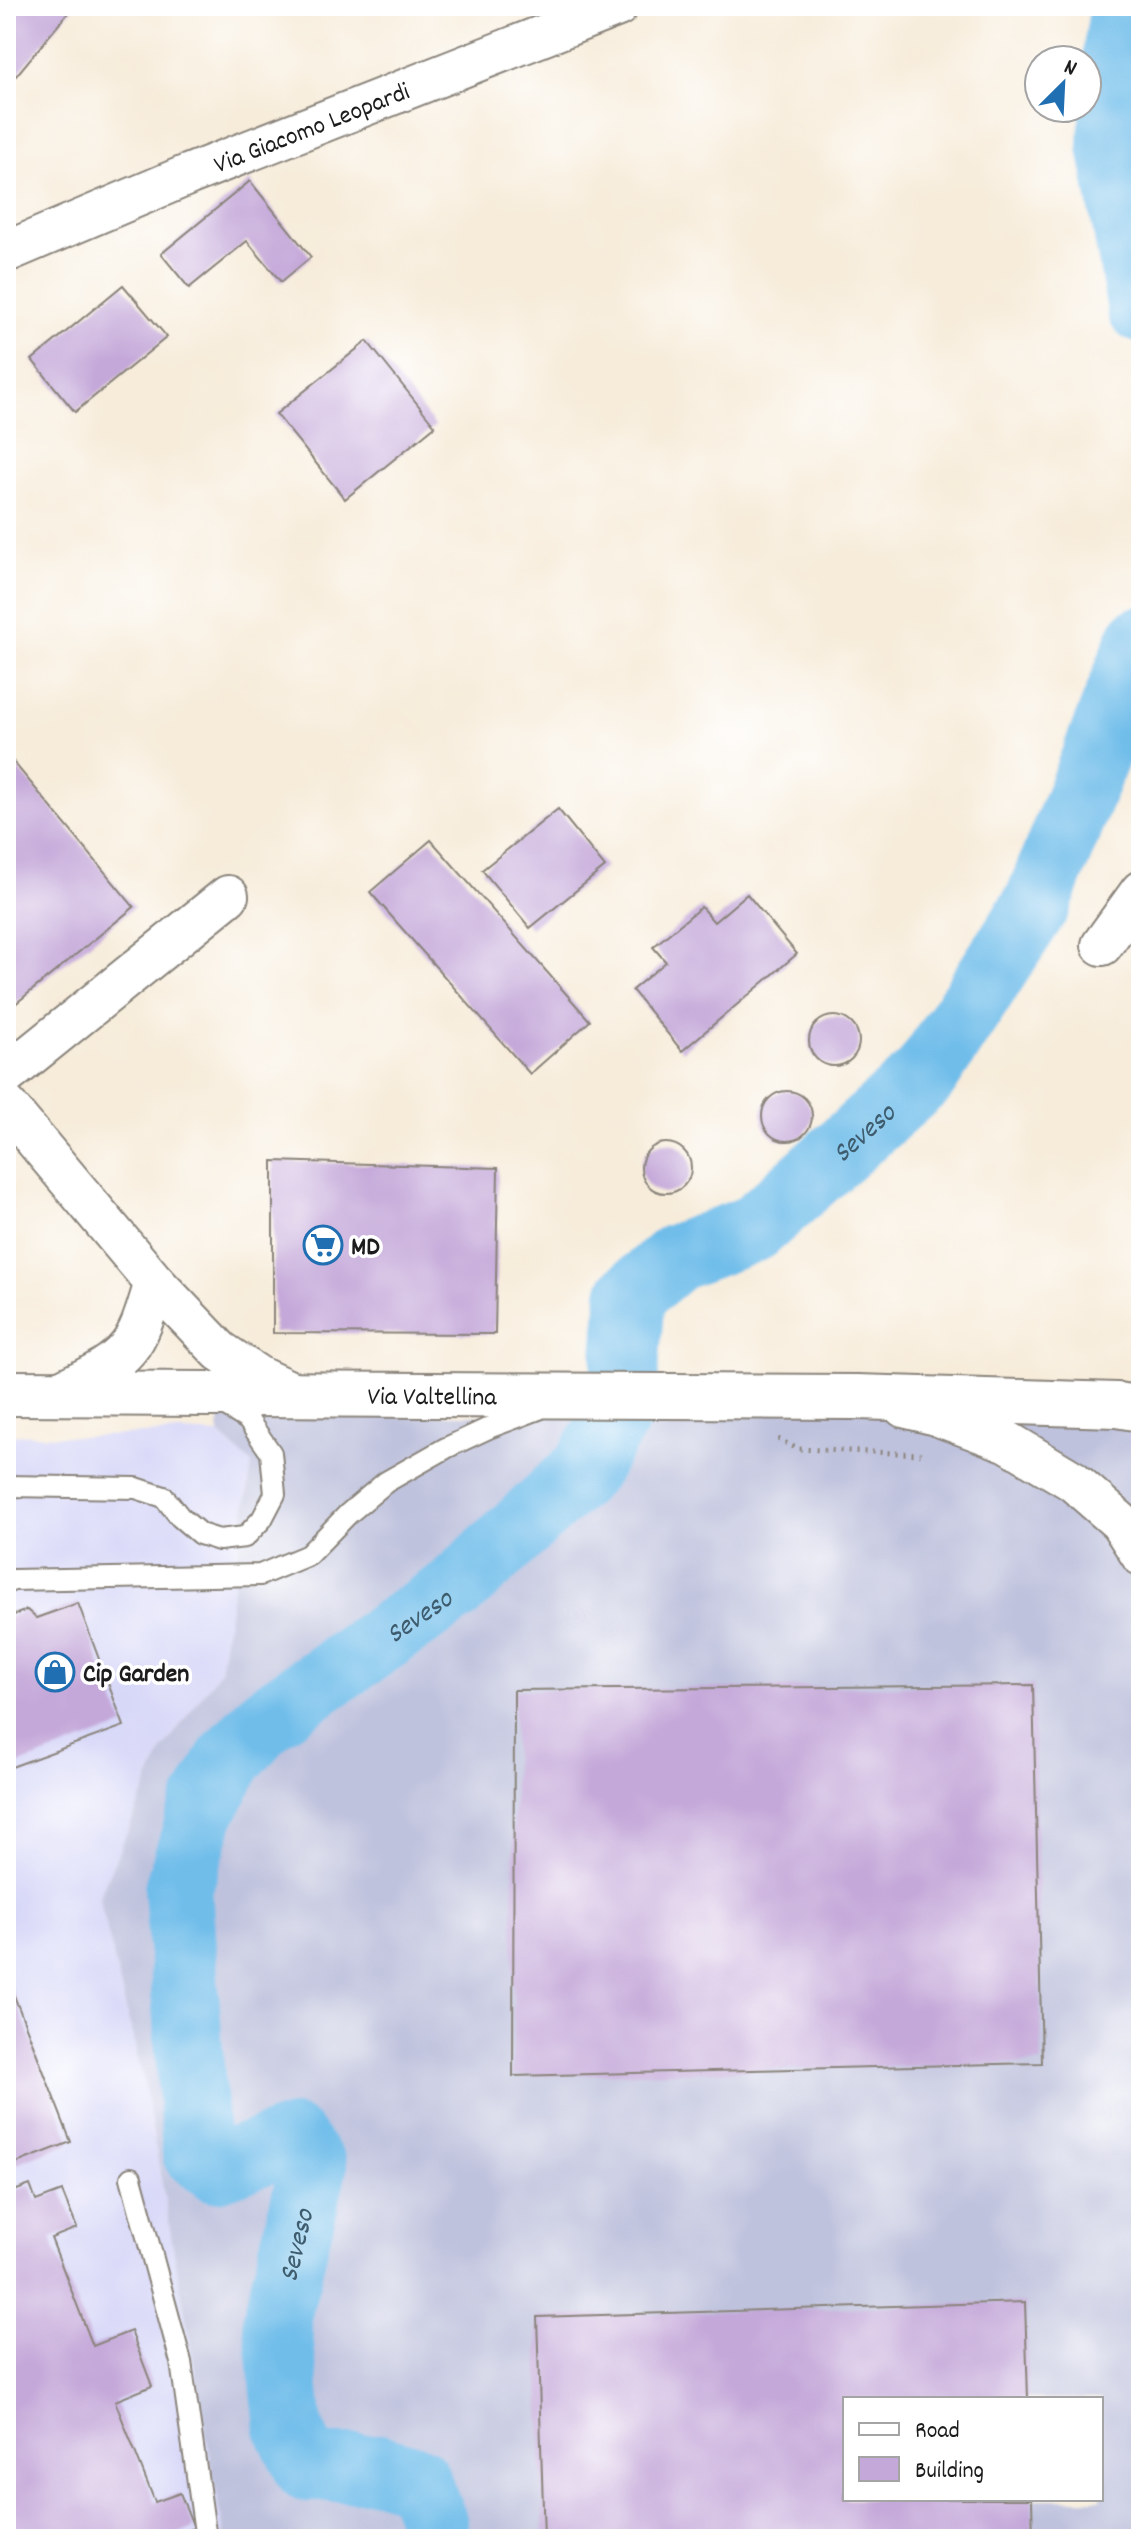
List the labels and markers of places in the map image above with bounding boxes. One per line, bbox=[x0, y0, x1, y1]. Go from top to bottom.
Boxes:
supermarket icon: MD bbox=[302, 1224, 344, 1266]
place label: MD bbox=[351, 1230, 380, 1267]
shop icon: Cip Garden bbox=[34, 1651, 76, 1693]
place label: Cip Garden bbox=[83, 1657, 189, 1694]

